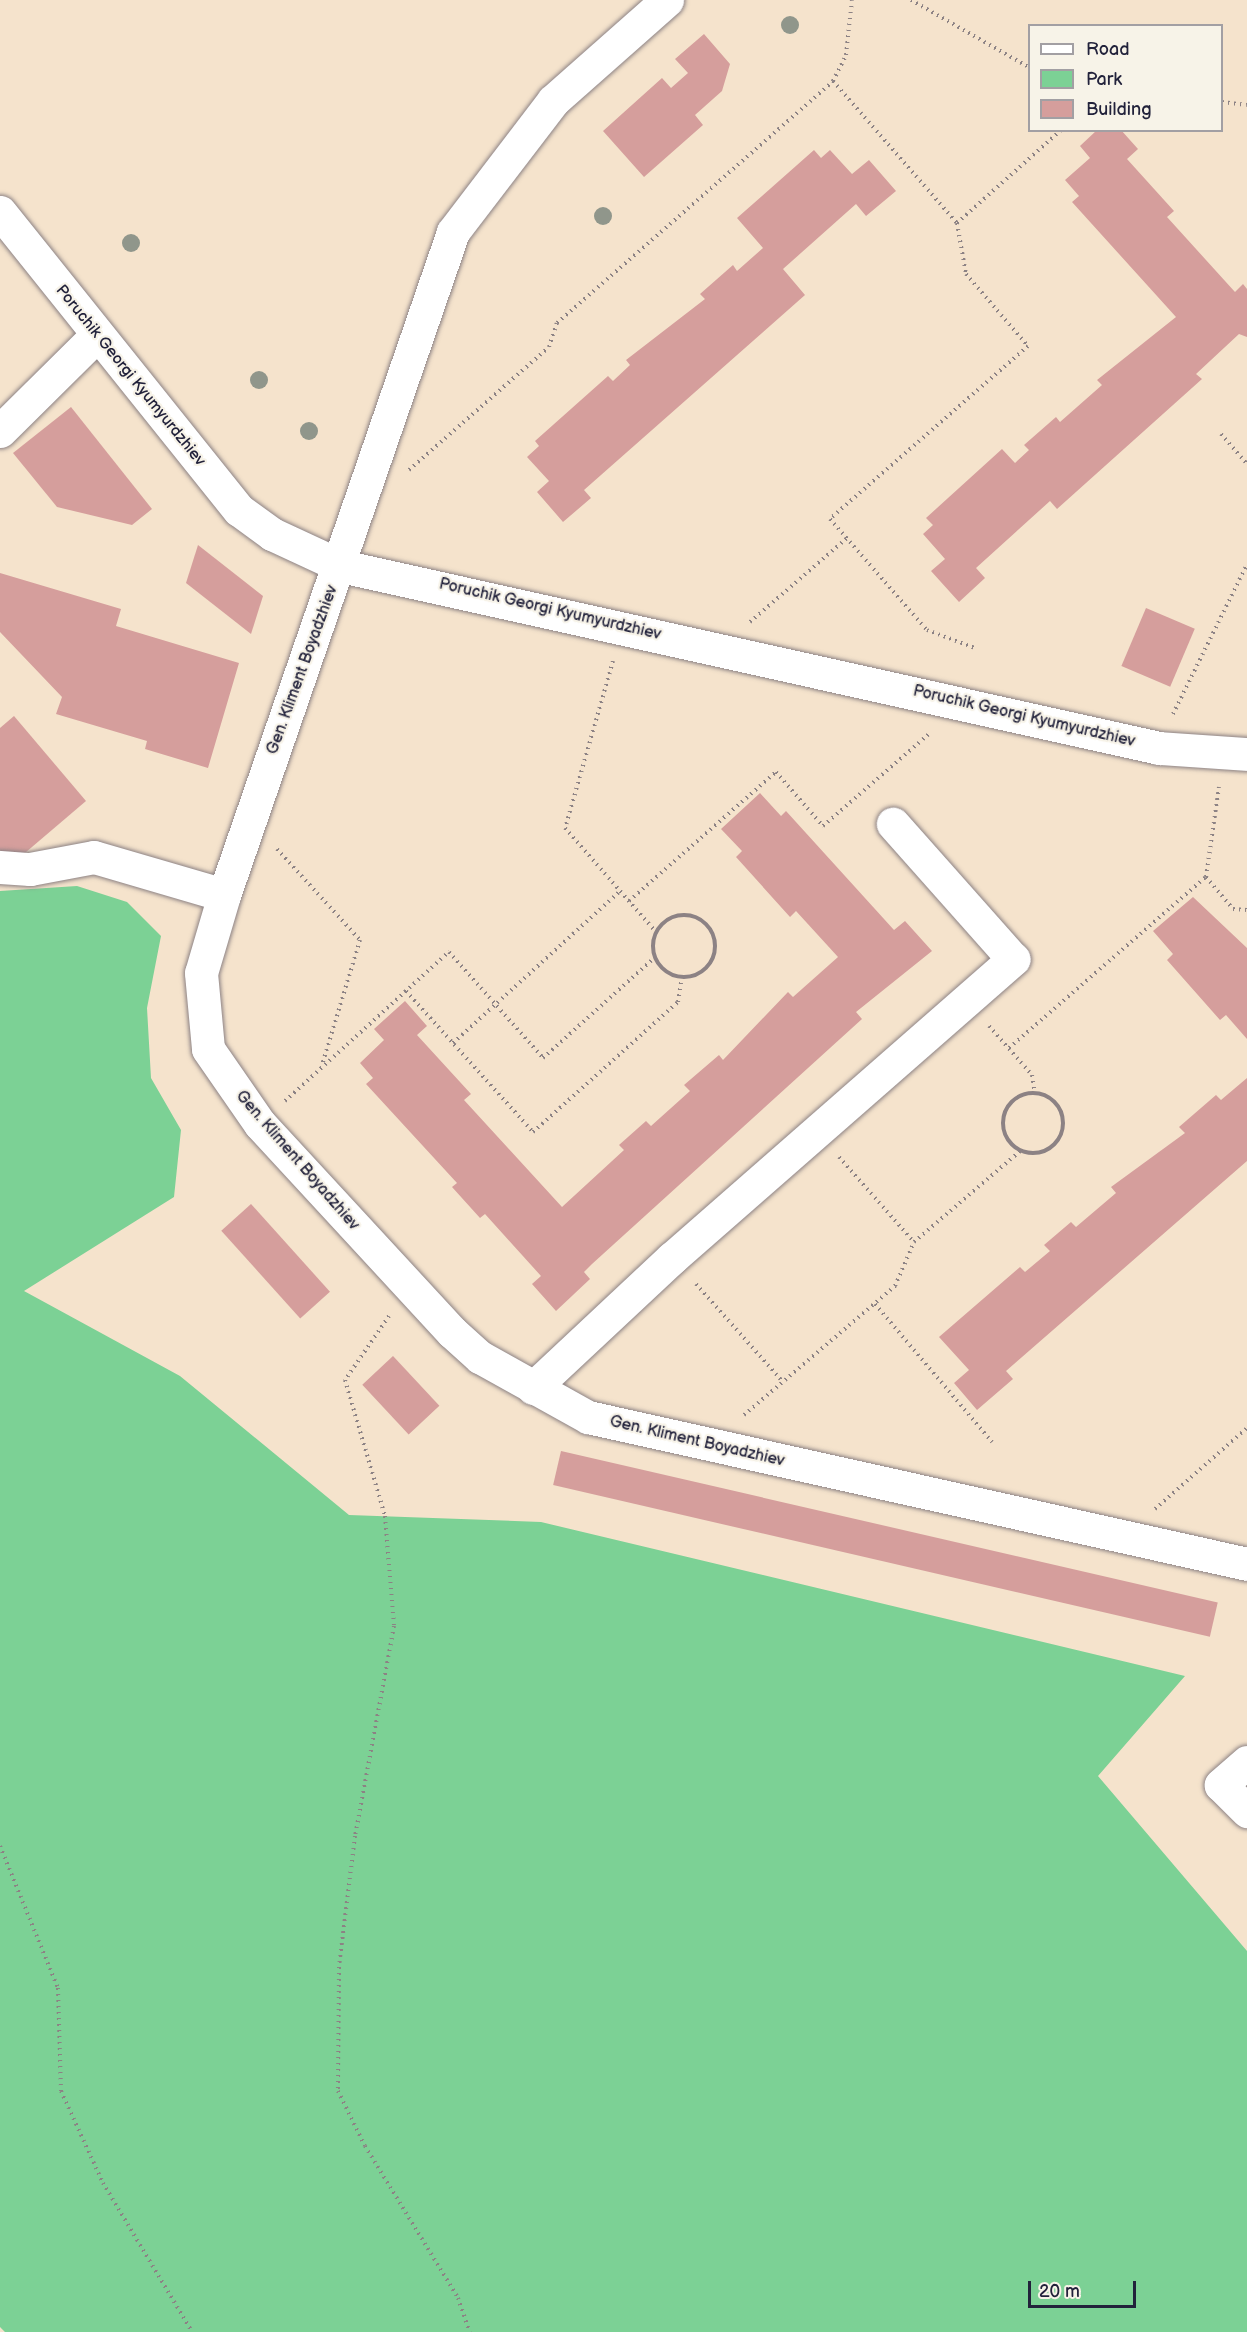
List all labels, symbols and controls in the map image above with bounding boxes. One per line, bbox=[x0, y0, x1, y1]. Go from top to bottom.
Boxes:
legend bbox=[1028, 24, 1223, 132]
text: Road bbox=[1086, 39, 1130, 60]
text: Park bbox=[1086, 69, 1122, 90]
text: Building bbox=[1086, 99, 1152, 120]
street label: Poruchik Georgi Kyumyurdzhiev bbox=[51, 282, 209, 470]
street label: Poruchik Georgi Kyumyurdzhiev bbox=[437, 575, 663, 645]
street label: Gen. Kliment Boyadzhiev bbox=[263, 583, 343, 757]
street label: Poruchik Georgi Kyumyurdzhiev bbox=[911, 682, 1137, 752]
street label: Gen. Kliment Boyadzhiev bbox=[231, 1087, 363, 1235]
street label: Gen. Kliment Boyadzhiev bbox=[608, 1413, 786, 1471]
scale bar bbox=[1031, 2269, 1139, 2307]
text: 20 m bbox=[1039, 2281, 1080, 2302]

